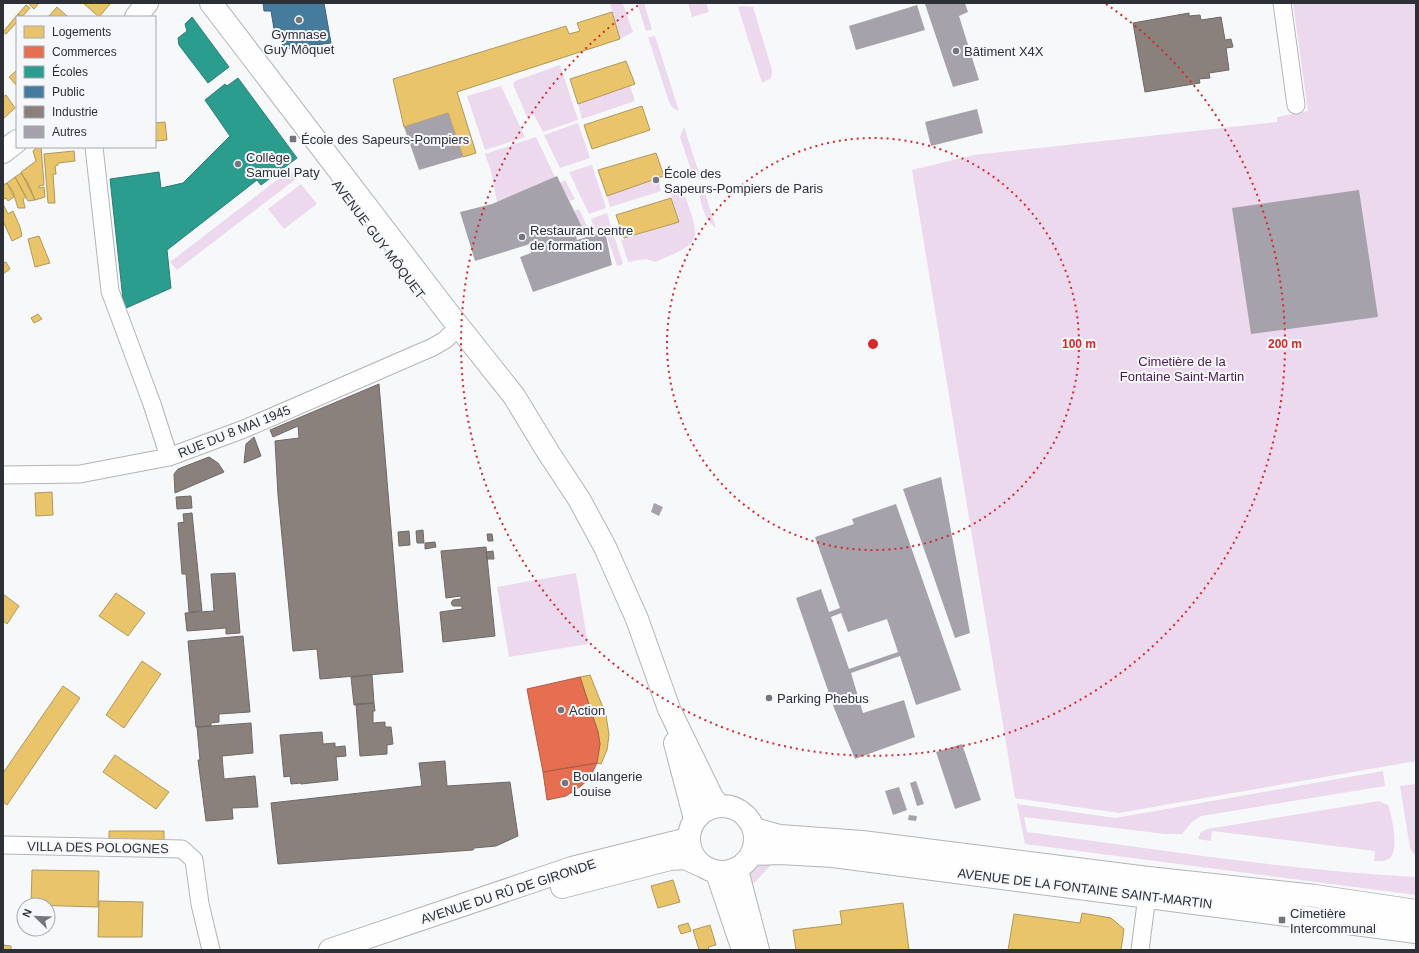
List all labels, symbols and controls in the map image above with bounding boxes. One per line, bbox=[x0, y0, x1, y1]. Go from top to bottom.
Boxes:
marker: Gymnase Guy Môquet bbox=[294, 15, 304, 25]
legend bbox=[16, 16, 156, 148]
text: Logements bbox=[52, 25, 111, 39]
place label: Gymnase Guy Môquet bbox=[264, 27, 335, 57]
place label: Bâtiment X4X bbox=[964, 44, 1044, 59]
text: Commerces bbox=[52, 45, 117, 59]
marker: Bâtiment X4X bbox=[951, 46, 961, 56]
text: Écoles bbox=[52, 64, 88, 79]
text: Public bbox=[52, 85, 85, 99]
text: Industrie bbox=[52, 105, 98, 119]
text: Autres bbox=[52, 125, 87, 139]
place label: École des Sapeurs-Pompiers bbox=[301, 132, 470, 147]
marker: École des Sapeurs-Pompiers bbox=[288, 134, 298, 144]
place label: Collège Samuel Paty bbox=[246, 150, 320, 180]
marker: Collège Samuel Paty bbox=[233, 159, 243, 169]
place label: École des Sapeurs-Pompiers de Paris bbox=[664, 166, 823, 196]
marker: École des Sapeurs-Pompiers de Paris bbox=[651, 175, 661, 185]
street label: AVENUE GUY MÔQUET bbox=[329, 177, 428, 302]
place label: Restaurant centre de formation bbox=[530, 223, 633, 253]
marker: Restaurant centre de formation bbox=[517, 232, 527, 242]
centre of rings bbox=[866, 337, 880, 351]
text: 100 m bbox=[1062, 337, 1096, 351]
text: 200 m bbox=[1268, 337, 1302, 351]
park label: Cimetière de la Fontaine Saint-Martin bbox=[1120, 354, 1244, 384]
street label: RUE DU 8 MAI 1945 bbox=[176, 402, 293, 461]
place label: Parking Phebus bbox=[777, 691, 869, 706]
marker: Parking Phebus bbox=[764, 693, 774, 703]
place label: Action bbox=[569, 703, 605, 718]
marker: Action bbox=[556, 705, 566, 715]
place label: Boulangerie Louise bbox=[573, 769, 642, 799]
marker: Boulangerie Louise bbox=[560, 778, 570, 788]
street label: VILLA DES POLOGNES bbox=[27, 839, 169, 856]
street label: AVENUE DU RÛ DE GIRONDE bbox=[419, 856, 598, 927]
street label: AVENUE DE LA FONTAINE SAINT-MARTIN bbox=[957, 865, 1213, 912]
north arrow bbox=[16, 897, 56, 937]
place label: Cimetière Intercommunal bbox=[1290, 906, 1376, 936]
text: N bbox=[20, 907, 34, 919]
marker: Cimetière Intercommunal bbox=[1277, 915, 1287, 925]

